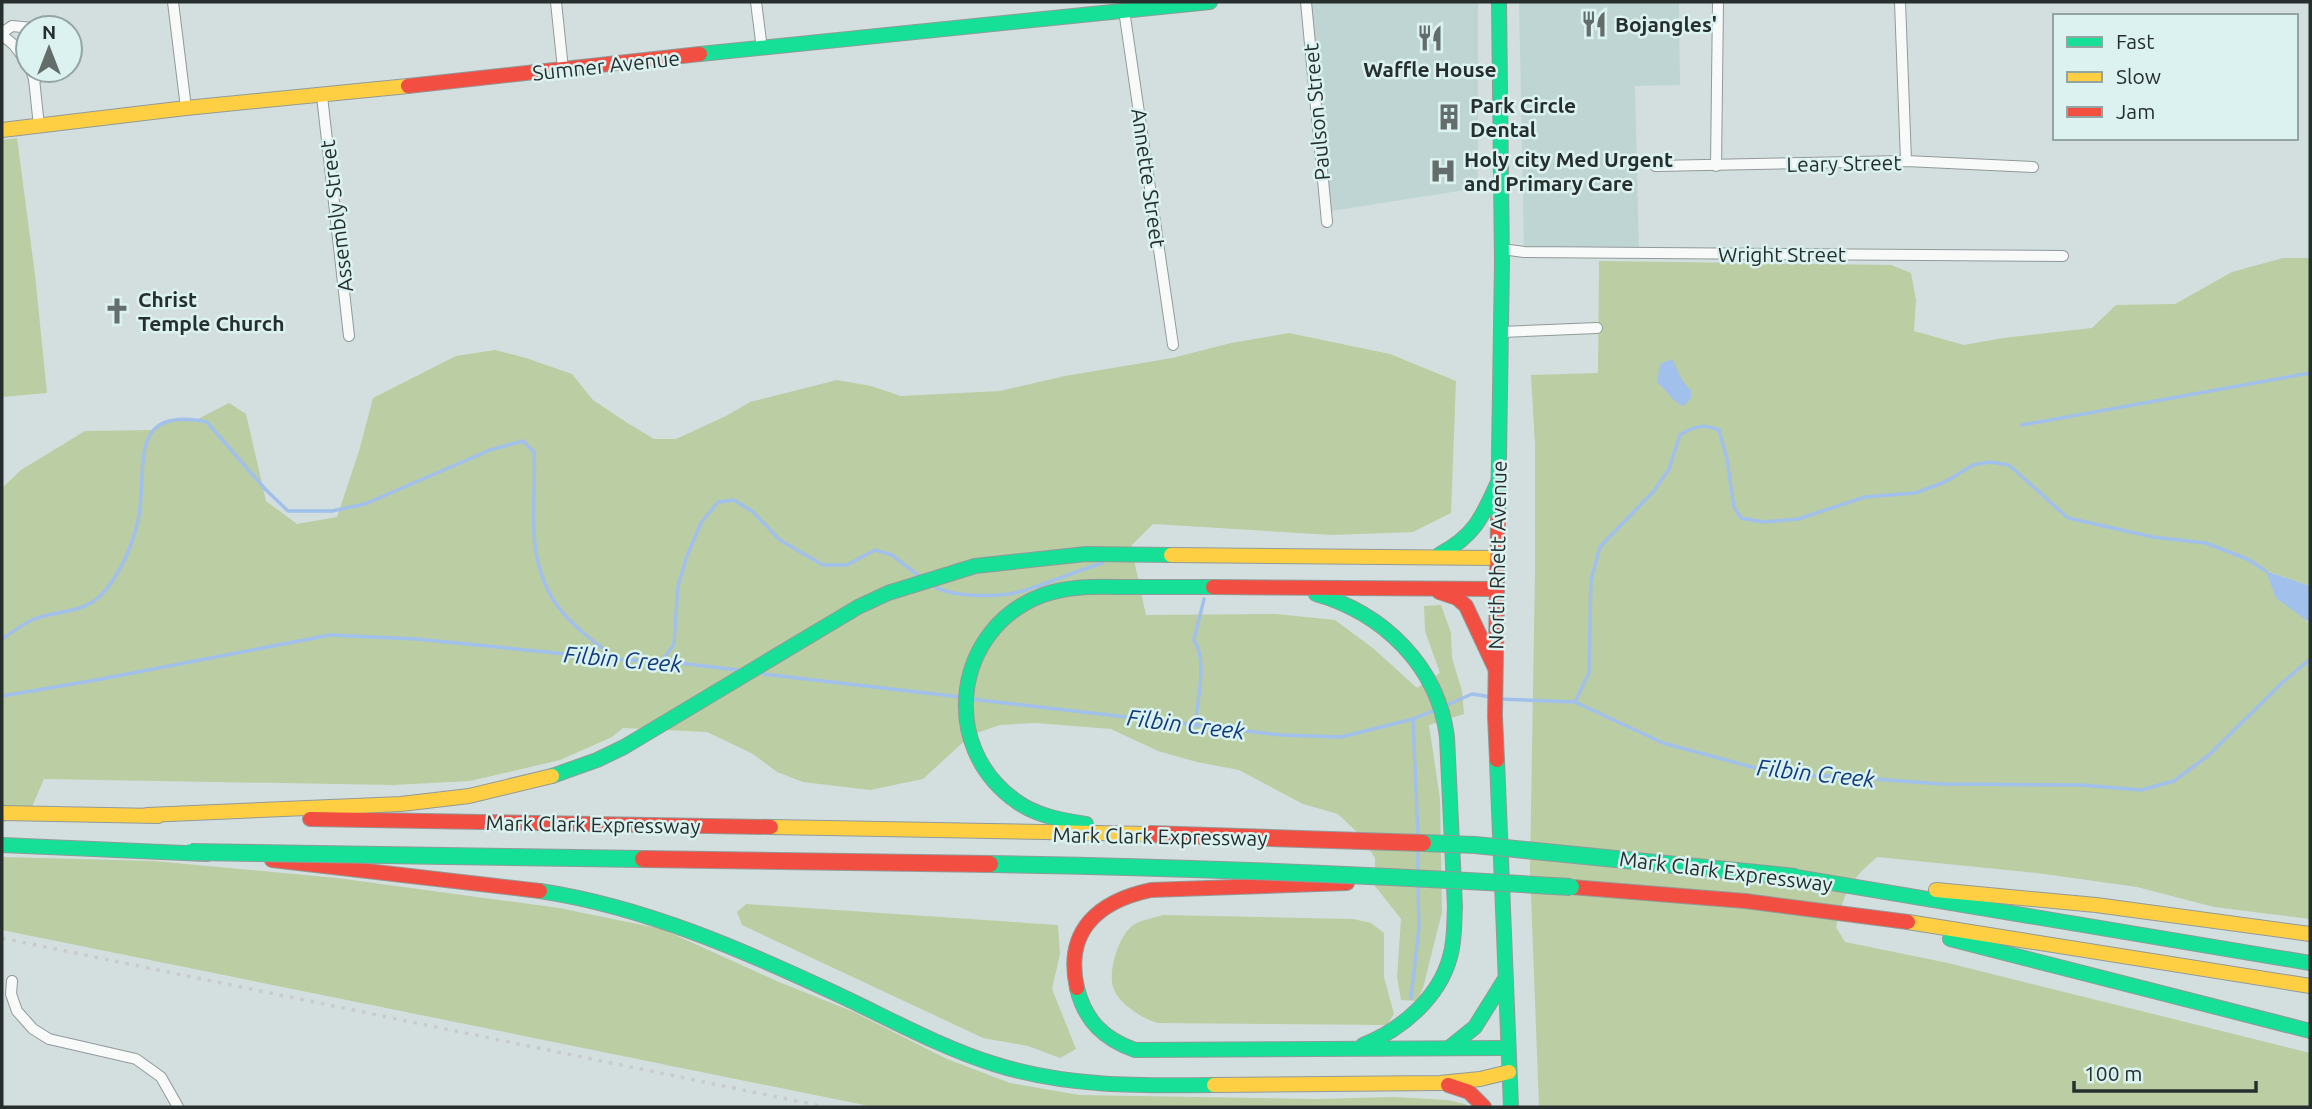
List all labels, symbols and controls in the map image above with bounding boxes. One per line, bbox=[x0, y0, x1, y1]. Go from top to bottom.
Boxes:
restaurant icon: Bojangles' bbox=[1579, 9, 1609, 39]
place label: Bojangles' bbox=[1615, 12, 1717, 36]
north arrow bbox=[14, 14, 84, 84]
legend bbox=[2053, 14, 2298, 140]
text: N bbox=[42, 21, 56, 43]
restaurant icon: Waffle House bbox=[1415, 23, 1445, 53]
text: Fast bbox=[2116, 29, 2154, 53]
street label: Paulson Street bbox=[1298, 42, 1334, 182]
street label: Sumner Avenue bbox=[531, 45, 681, 85]
place label: Waffle House bbox=[1363, 57, 1497, 81]
text: Slow bbox=[2116, 64, 2161, 88]
place label: Park Circle Dental bbox=[1470, 93, 1576, 141]
text: Jam bbox=[2116, 99, 2155, 123]
building icon: Park Circle Dental bbox=[1434, 102, 1464, 132]
street label: Annette Street bbox=[1127, 107, 1171, 249]
street label: Assembly Street bbox=[315, 139, 357, 293]
place label: Holy city Med Urgent and Primary Care bbox=[1464, 147, 1673, 195]
street label: Leary Street bbox=[1786, 150, 1902, 176]
hospital icon: Holy city Med Urgent and Primary Care bbox=[1428, 156, 1458, 186]
street label: Wright Street bbox=[1718, 242, 1846, 266]
place label: Christ Temple Church bbox=[138, 287, 284, 335]
church icon: Christ Temple Church bbox=[102, 296, 132, 326]
street label: North Rhett Avenue bbox=[1483, 460, 1511, 650]
water label: Filbin Creek bbox=[563, 641, 683, 677]
water label: Filbin Creek bbox=[1126, 704, 1247, 744]
water label: Filbin Creek bbox=[1756, 754, 1877, 792]
street label: Mark Clark Expressway bbox=[485, 810, 701, 838]
street label: Mark Clark Expressway bbox=[1052, 822, 1268, 850]
street label: Mark Clark Expressway bbox=[1618, 846, 1834, 896]
scale bar bbox=[2074, 1050, 2256, 1094]
text: 100 m bbox=[2084, 1061, 2142, 1085]

